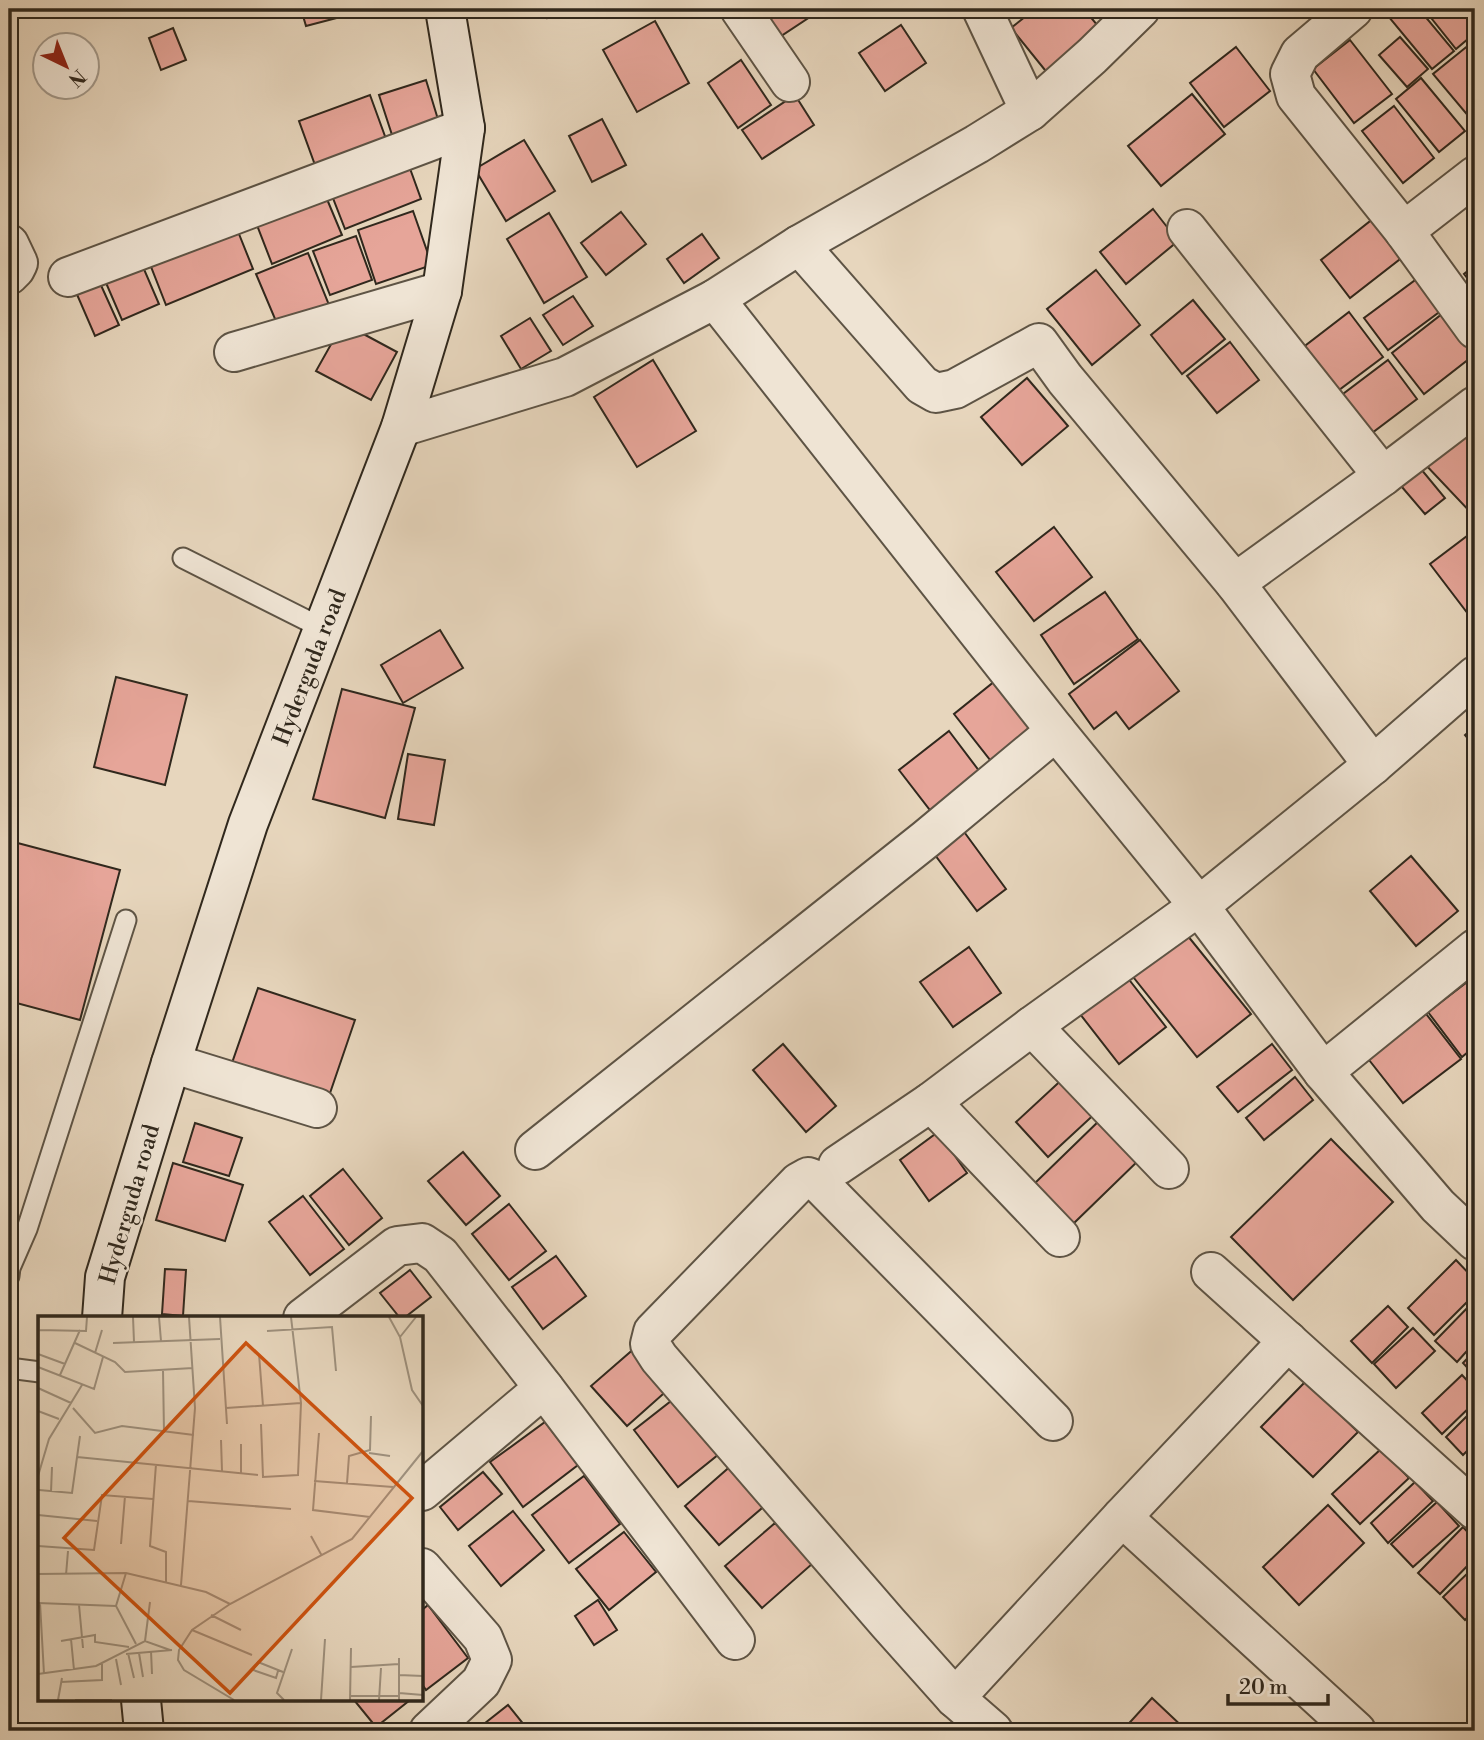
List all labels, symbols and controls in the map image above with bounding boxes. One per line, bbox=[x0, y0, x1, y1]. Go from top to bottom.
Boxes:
north arrow bbox=[32, 32, 102, 102]
text: N bbox=[63, 64, 91, 92]
street label: Hyderguda road bbox=[267, 585, 353, 749]
street label: Hyderguda road bbox=[94, 1121, 166, 1288]
inset map bbox=[38, 1316, 424, 1702]
scale bar bbox=[1228, 1663, 1328, 1707]
text: 20 m bbox=[1239, 1675, 1288, 1701]

